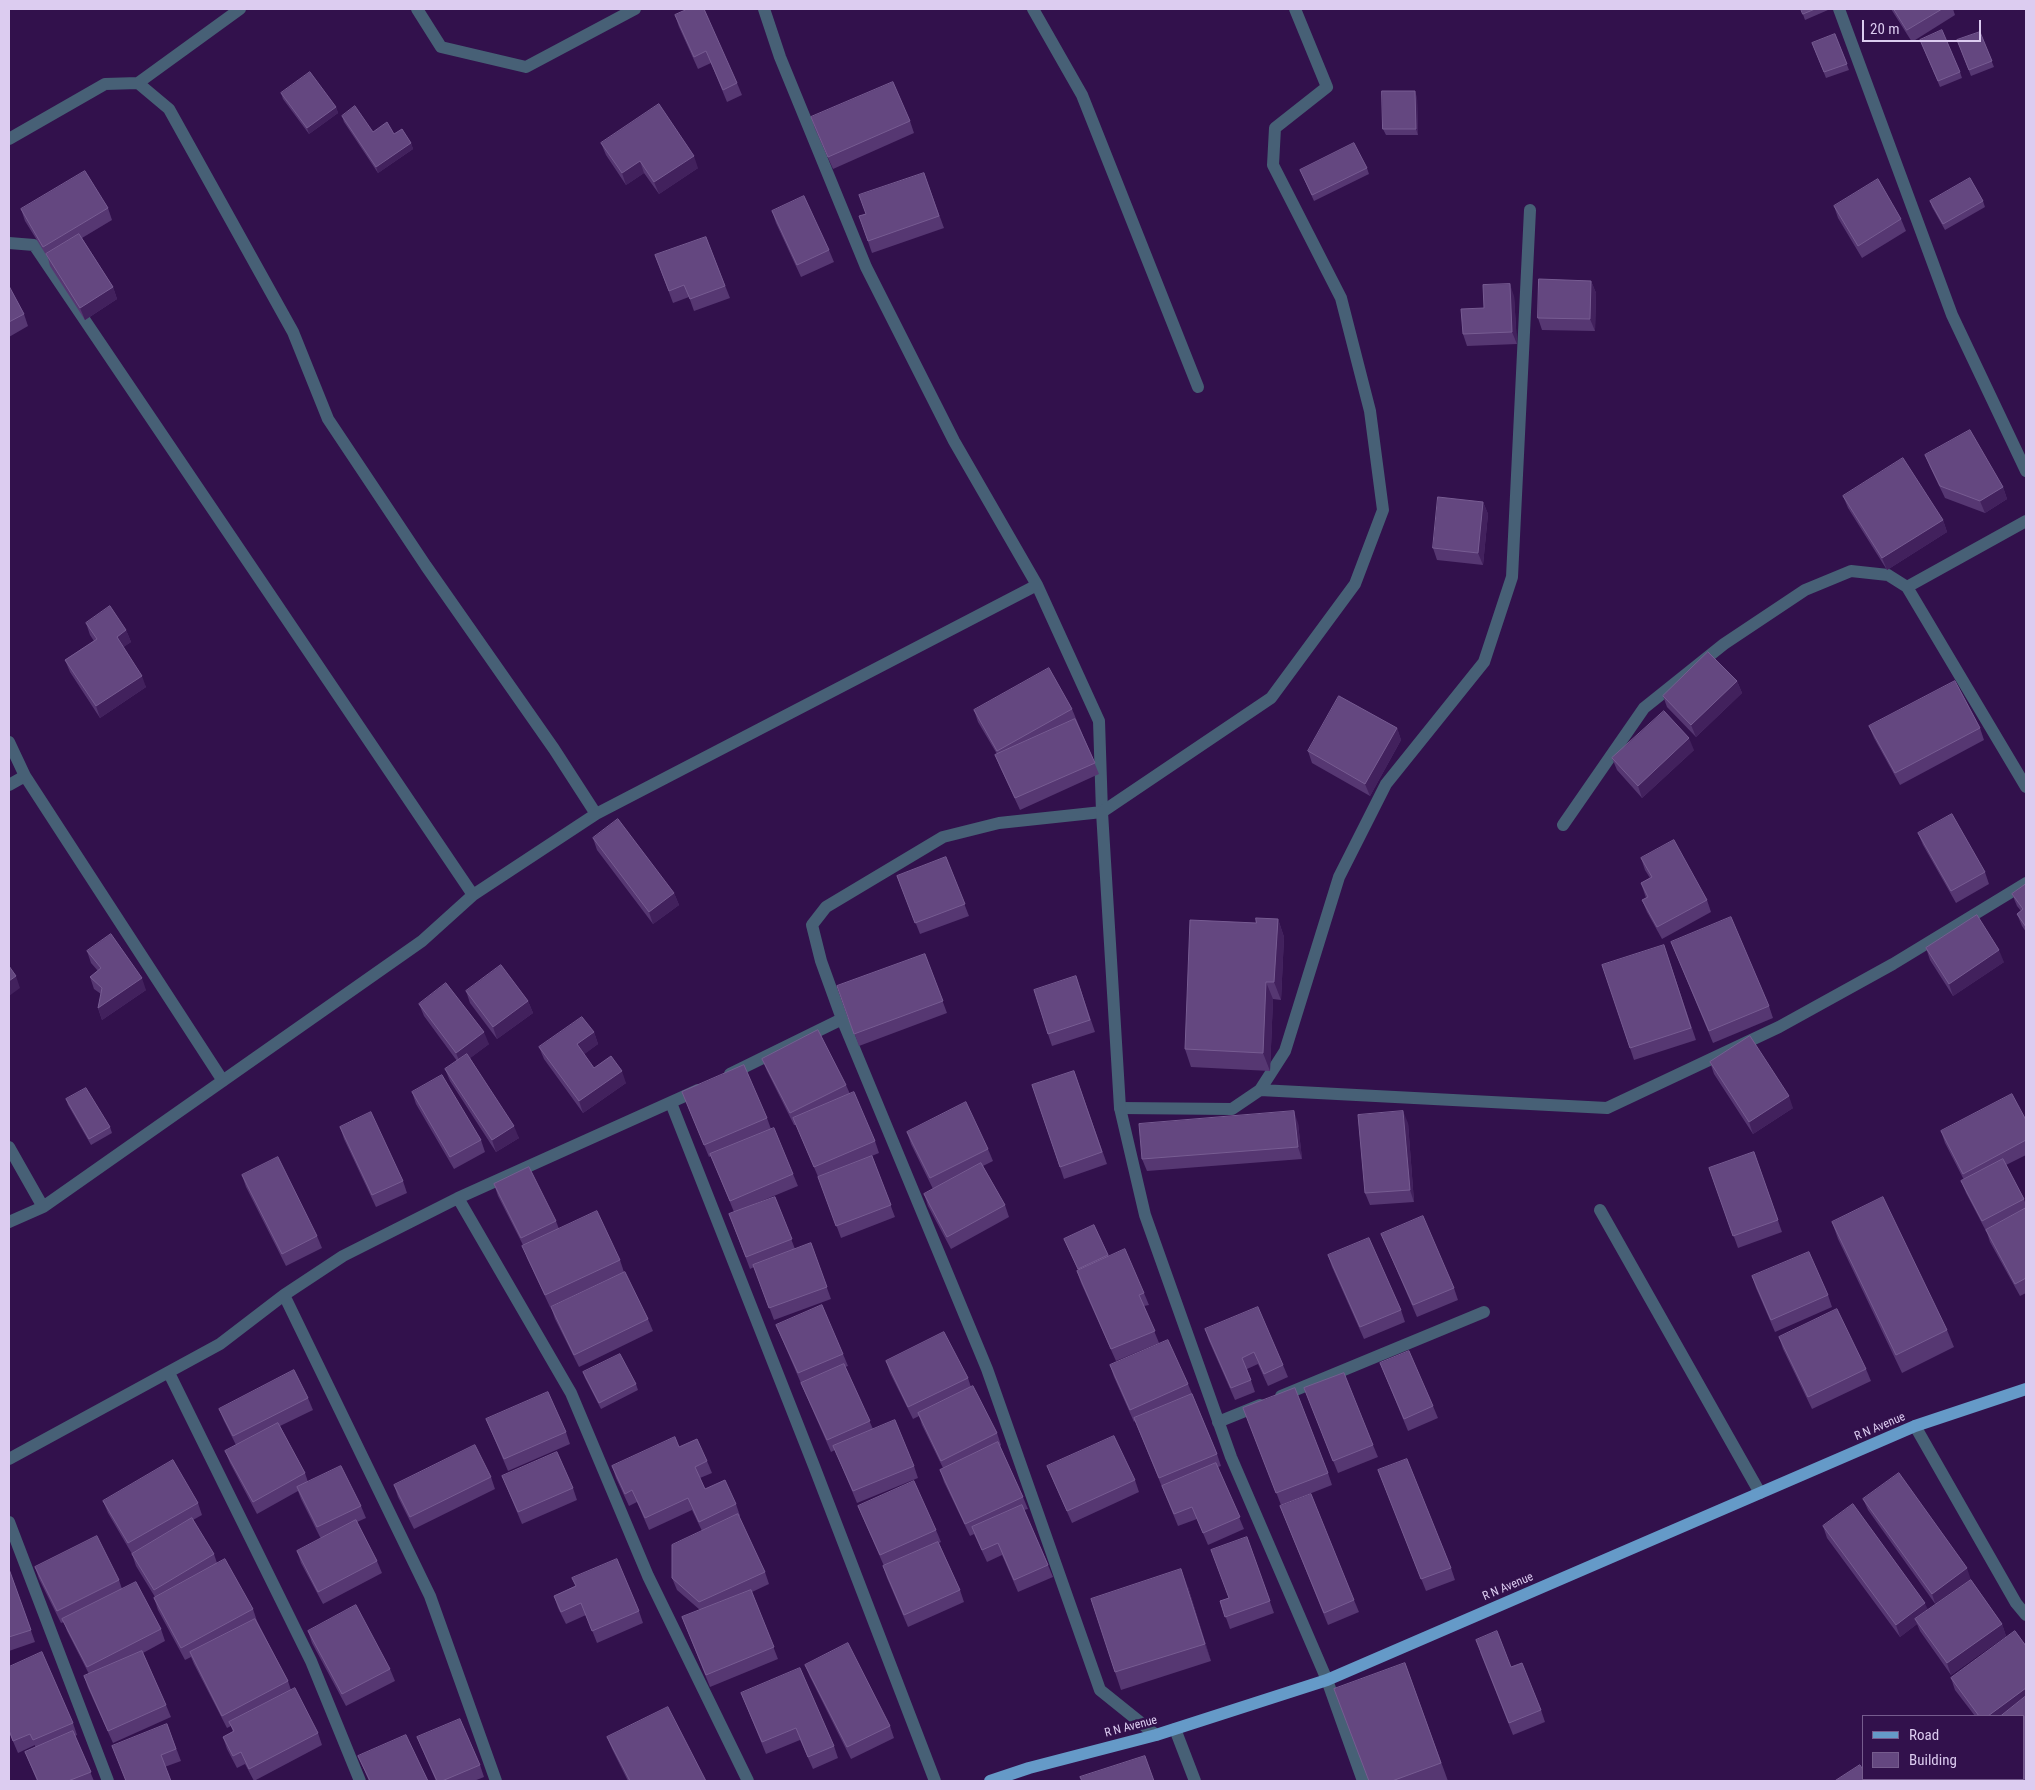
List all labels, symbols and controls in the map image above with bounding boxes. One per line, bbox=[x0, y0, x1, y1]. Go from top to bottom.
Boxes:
scale bar bbox=[1865, 10, 1984, 42]
text: 20 m bbox=[1870, 20, 1900, 38]
street label: R N Avenue bbox=[1852, 1410, 1908, 1444]
street label: R N Avenue bbox=[1480, 1570, 1536, 1604]
street label: R N Avenue bbox=[1103, 1713, 1159, 1741]
legend bbox=[1862, 1715, 2025, 1780]
text: Road bbox=[1909, 1726, 1939, 1744]
text: Building bbox=[1909, 1751, 1957, 1769]

